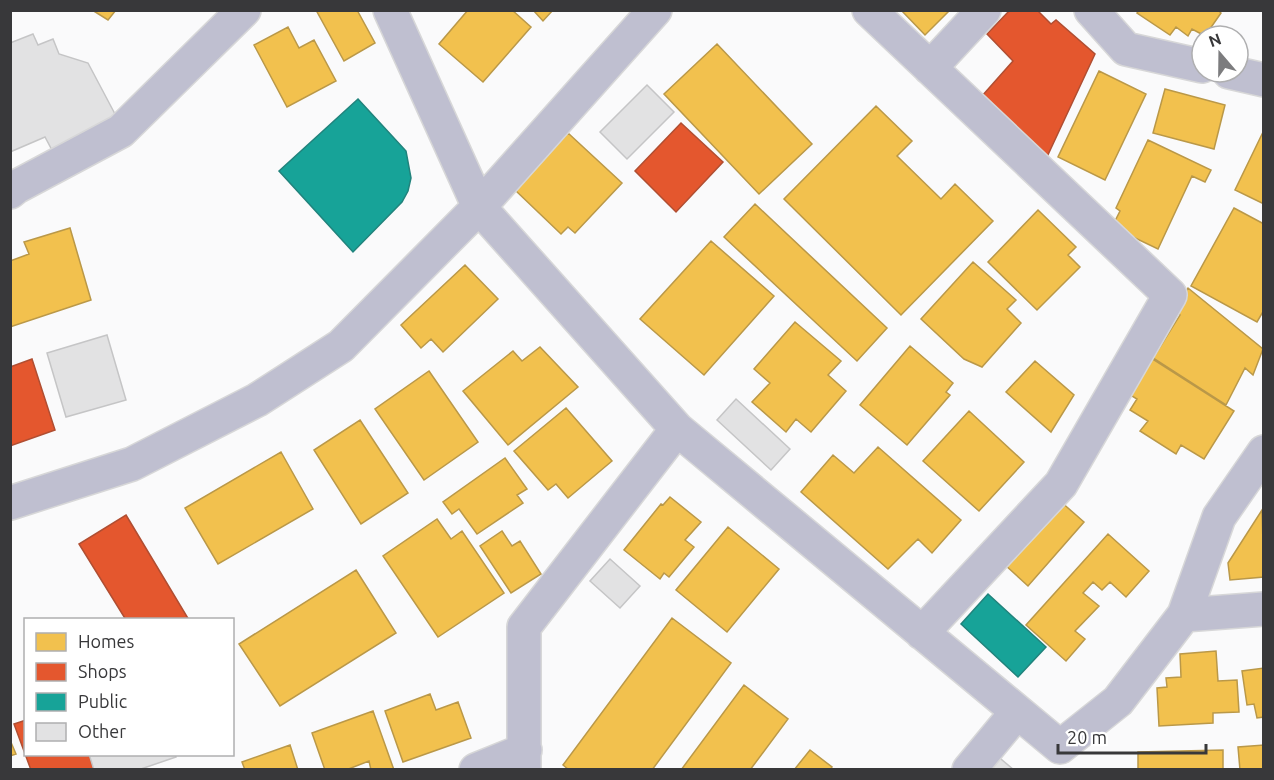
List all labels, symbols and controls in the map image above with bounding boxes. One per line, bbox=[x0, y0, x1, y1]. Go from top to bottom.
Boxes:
north arrow bbox=[1190, 24, 1250, 84]
text: N bbox=[1206, 29, 1224, 50]
legend bbox=[24, 618, 234, 756]
text: Homes bbox=[78, 631, 135, 651]
text: Shops bbox=[78, 661, 127, 681]
text: Public bbox=[78, 691, 127, 711]
scale bar bbox=[1058, 717, 1206, 755]
text: Other bbox=[78, 721, 126, 741]
text: 20 m bbox=[1067, 727, 1107, 747]

